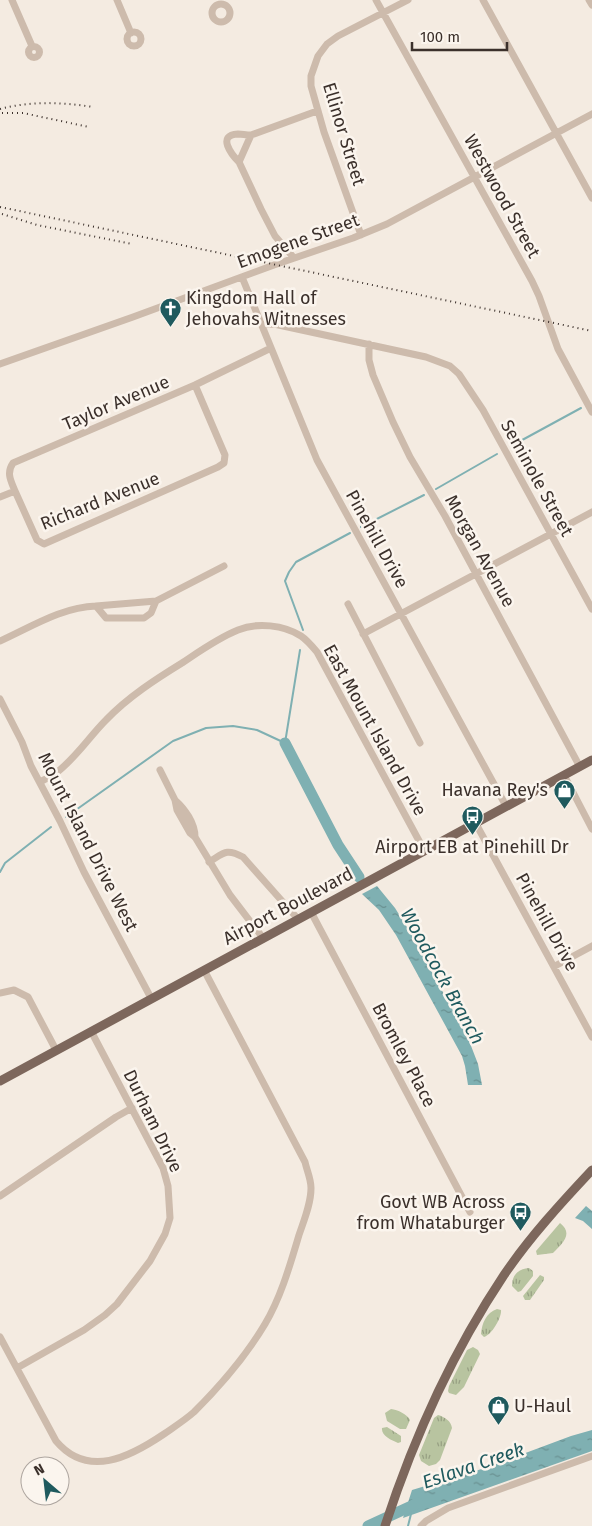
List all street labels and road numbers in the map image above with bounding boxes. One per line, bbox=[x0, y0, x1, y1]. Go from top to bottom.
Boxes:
street label: Ellinor Street bbox=[318, 80, 370, 189]
street label: Westwood Street bbox=[459, 130, 545, 262]
street label: Emogene Street bbox=[234, 209, 362, 273]
street label: Taylor Avenue bbox=[59, 371, 173, 435]
street label: Seminole Street bbox=[496, 416, 578, 541]
street label: Richard Avenue bbox=[37, 467, 163, 535]
street label: Pinehill Drive bbox=[341, 486, 413, 592]
street label: Morgan Avenue bbox=[440, 491, 520, 611]
street label: East Mount Island Drive bbox=[319, 640, 431, 820]
street label: Mount Island Drive West bbox=[33, 749, 143, 936]
street label: Airport Boulevard bbox=[219, 862, 357, 950]
street label: Pinehill Drive bbox=[511, 869, 583, 975]
street label: Bromley Place bbox=[367, 999, 441, 1111]
street label: Durham Drive bbox=[119, 1066, 187, 1176]

